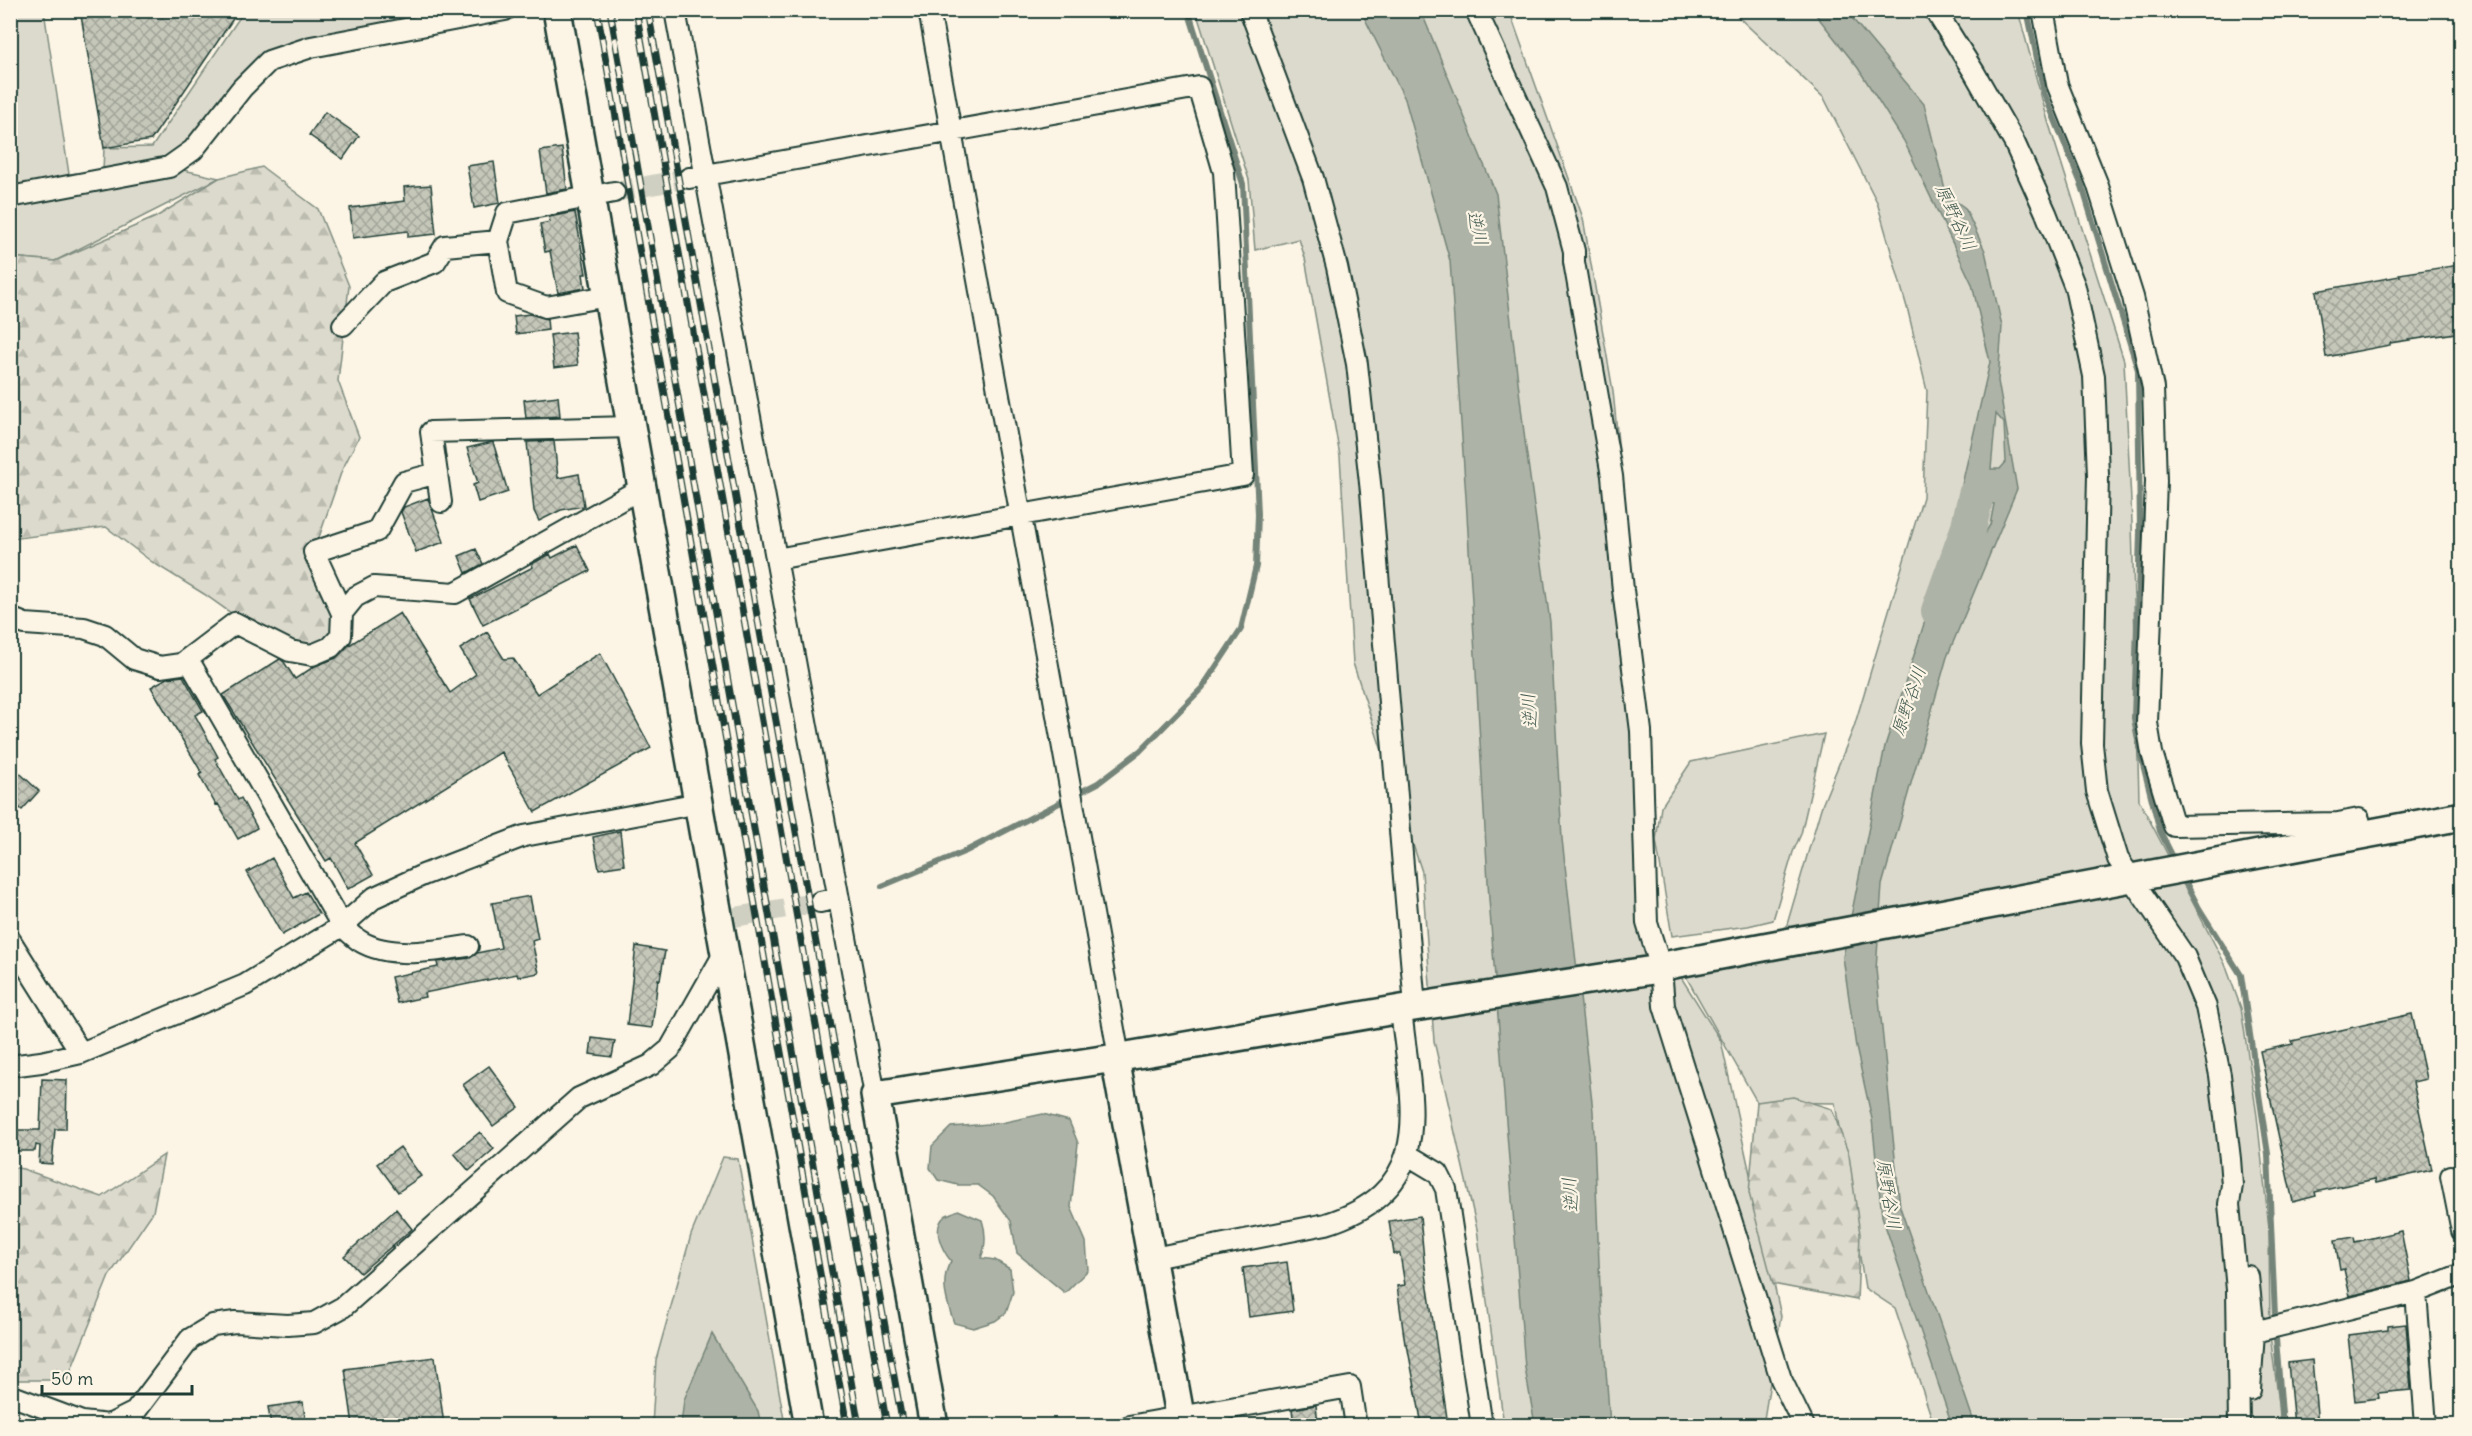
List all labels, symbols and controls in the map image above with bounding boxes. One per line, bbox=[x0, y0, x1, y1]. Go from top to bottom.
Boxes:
water label: 原野谷川 bbox=[1930, 180, 1982, 254]
water label: 逆川 bbox=[1462, 208, 1494, 248]
water label: 原野谷川 bbox=[1885, 663, 1931, 739]
water label: 逆川 bbox=[1516, 692, 1542, 730]
water label: 原野谷川 bbox=[1872, 1157, 1906, 1231]
water label: 逆川 bbox=[1557, 1176, 1583, 1214]
scale bar bbox=[42, 1358, 192, 1396]
text: 50 m bbox=[51, 1367, 93, 1390]

